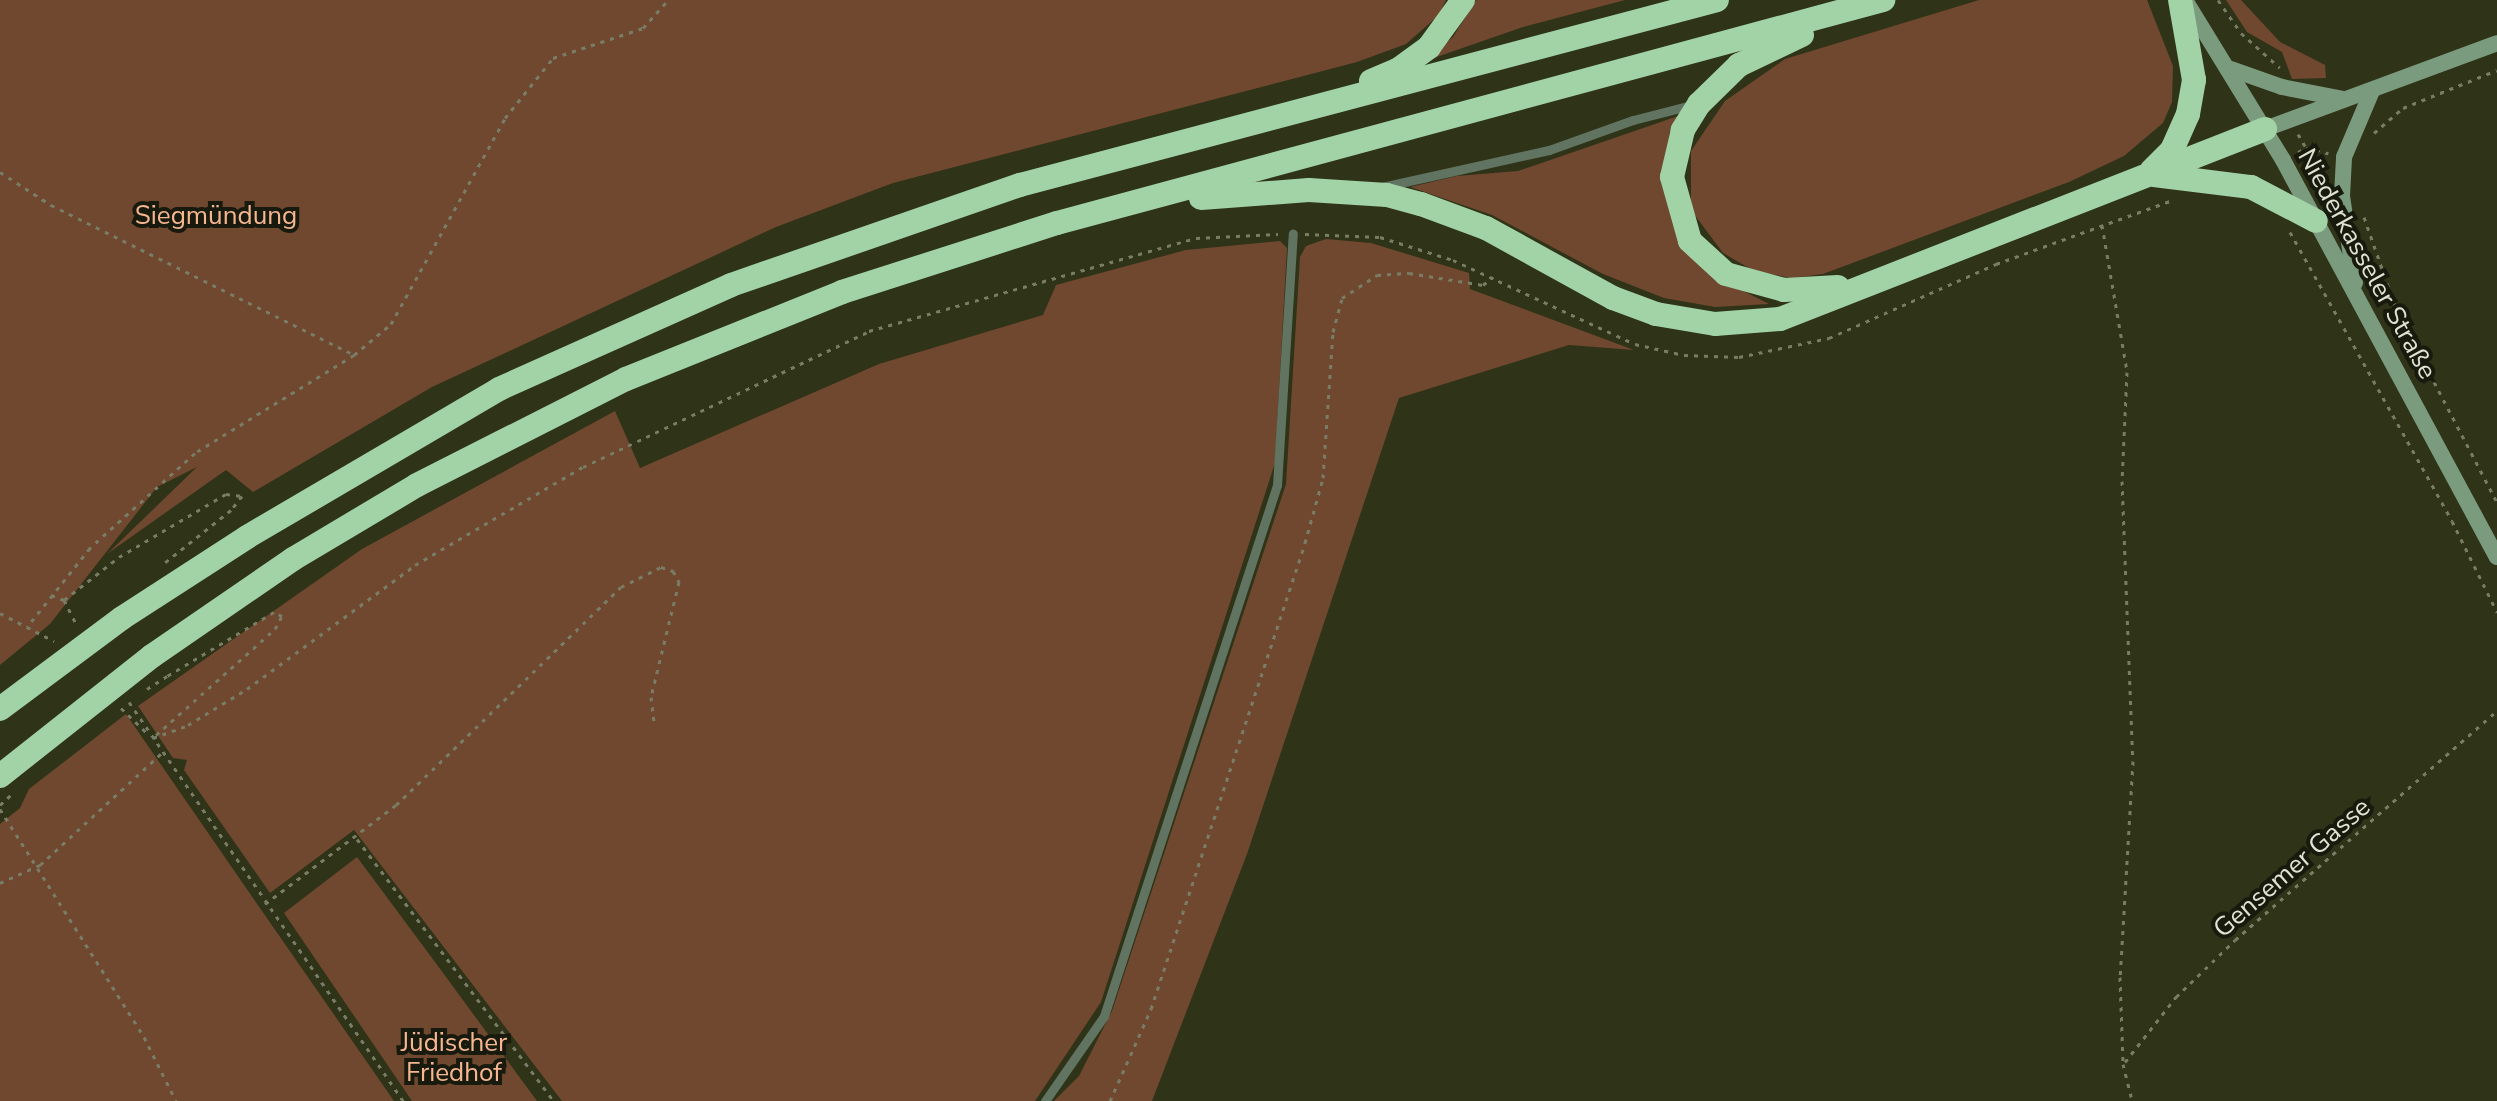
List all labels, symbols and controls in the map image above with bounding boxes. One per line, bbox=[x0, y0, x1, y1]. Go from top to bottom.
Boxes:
street label: Niederkasseler Straße bbox=[2291, 144, 2443, 384]
park label: Siegmündung bbox=[135, 200, 297, 232]
street label: Gensemer Gasse bbox=[2207, 791, 2377, 945]
park label: Jüdischer Friedhof bbox=[401, 1027, 507, 1088]

